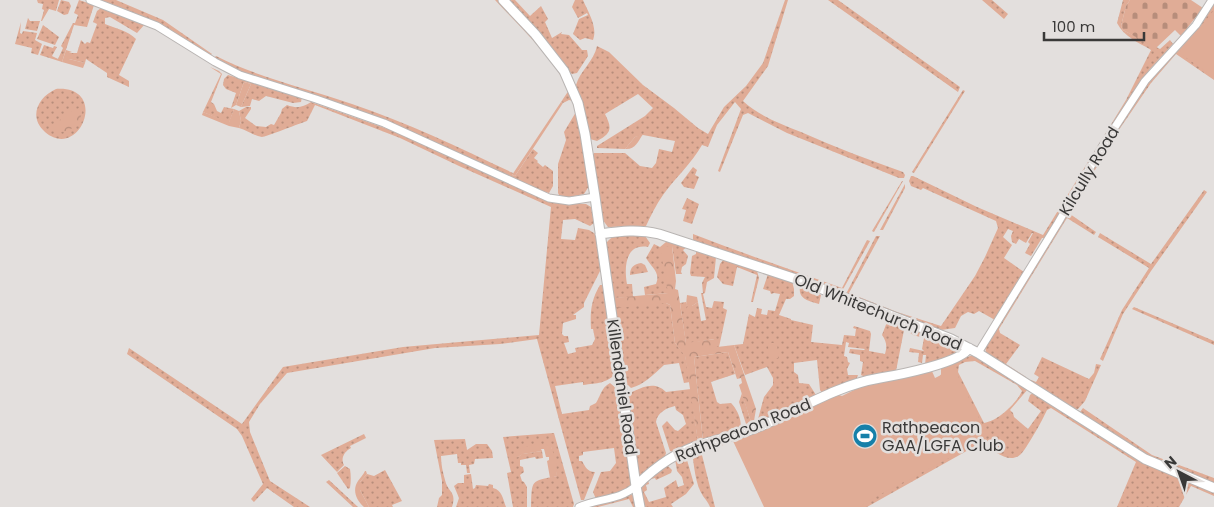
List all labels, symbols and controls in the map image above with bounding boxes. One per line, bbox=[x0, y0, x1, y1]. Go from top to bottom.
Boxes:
scale bar bbox=[1044, 10, 1144, 42]
text: 100 m bbox=[1052, 16, 1095, 37]
street label: Kilcully Road bbox=[1053, 122, 1125, 220]
street label: Old Whitechurch Road bbox=[791, 268, 965, 356]
street label: Killendaniel Road bbox=[601, 318, 643, 456]
street label: Rathpeacon Road bbox=[672, 392, 814, 468]
place label: Rathpeacon GAA/LGFA Club bbox=[882, 416, 1004, 457]
sports icon: Rathpeacon GAA/LGFA Club bbox=[852, 423, 878, 449]
north arrow bbox=[1154, 447, 1204, 497]
text: N bbox=[1160, 451, 1181, 473]

